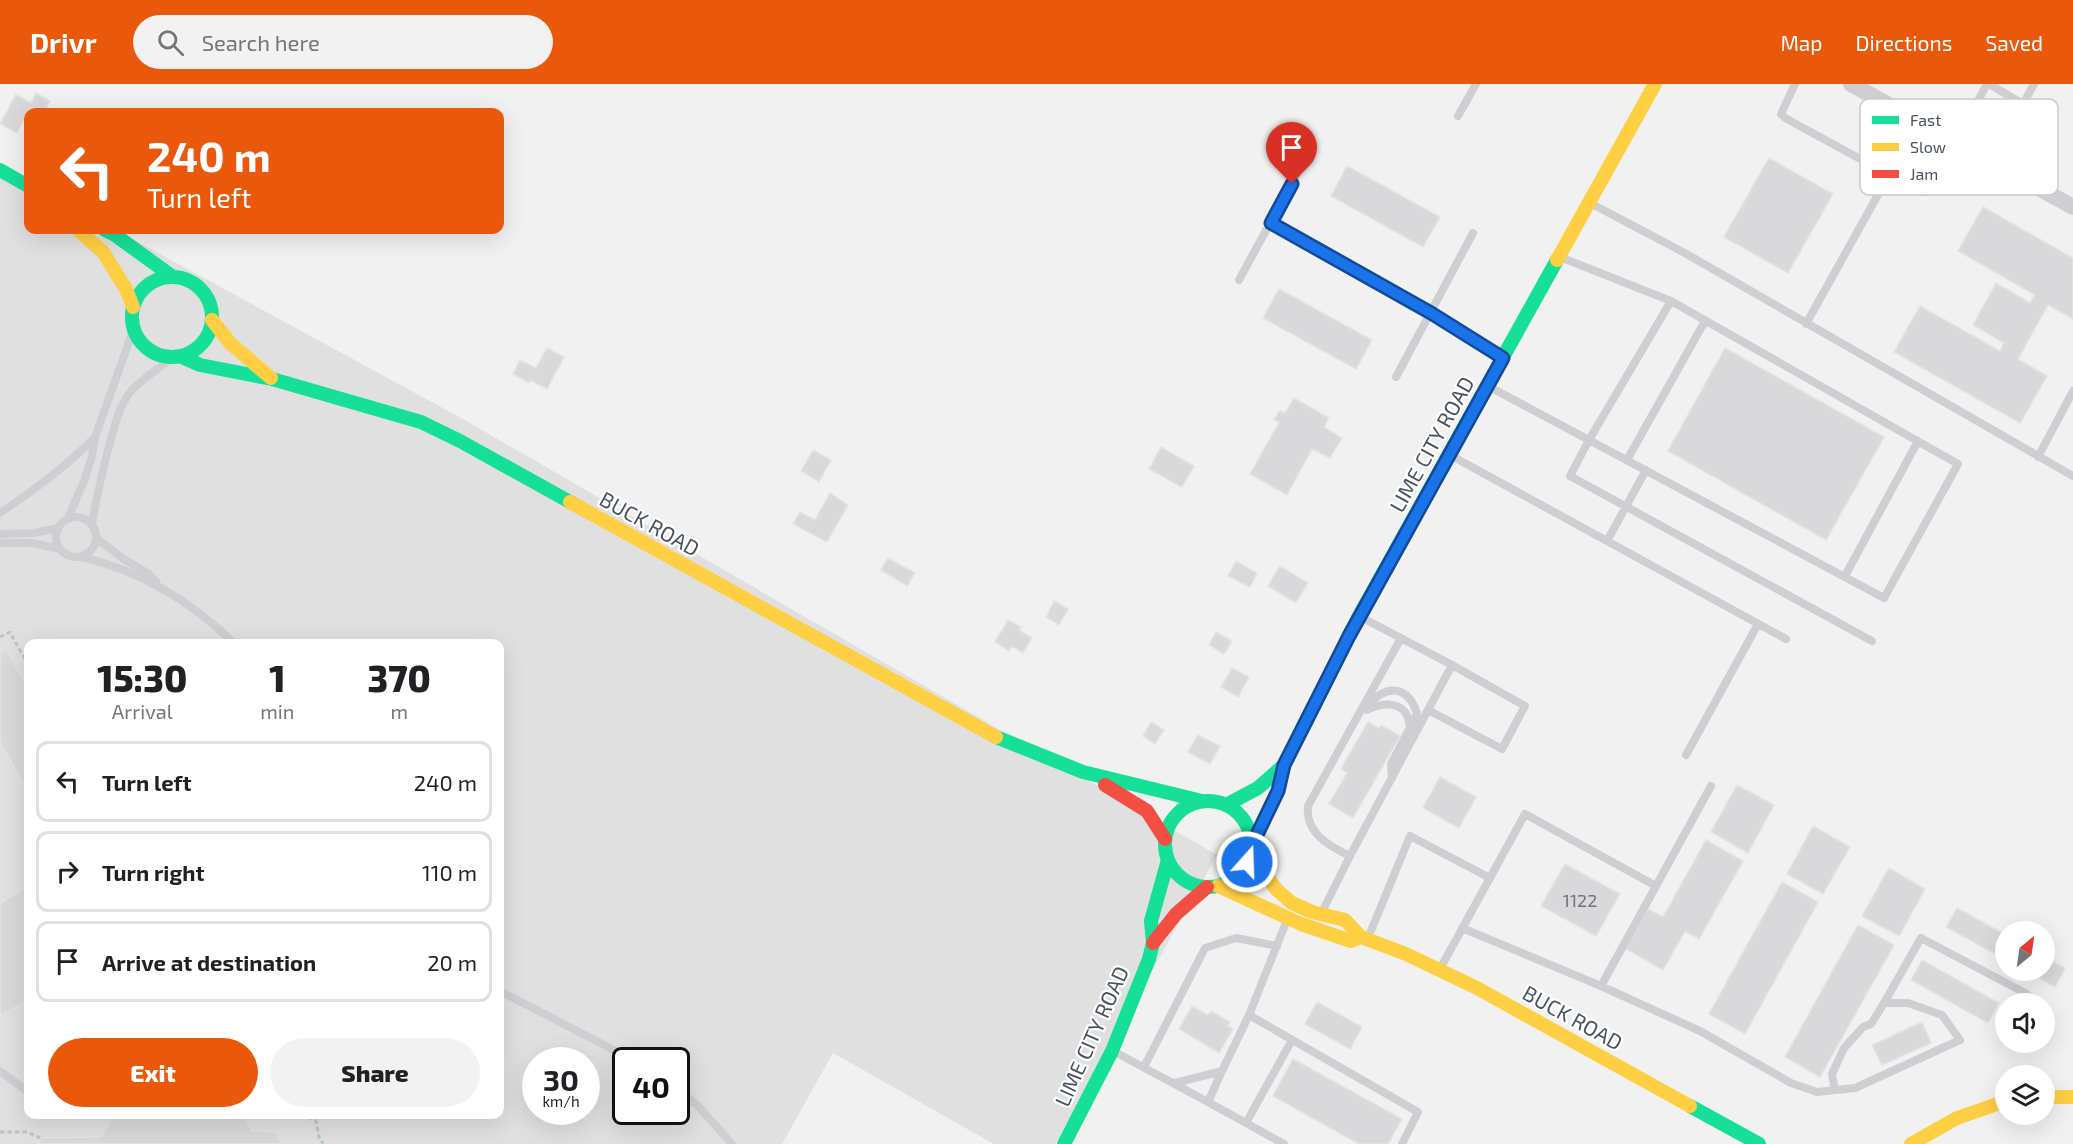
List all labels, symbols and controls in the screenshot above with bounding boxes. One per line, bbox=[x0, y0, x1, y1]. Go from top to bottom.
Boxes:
search box bbox=[133, 15, 553, 69]
text: Drivr bbox=[30, 25, 97, 59]
icon: search bbox=[154, 26, 187, 59]
text: Search here bbox=[202, 29, 320, 55]
text: Map bbox=[1780, 30, 1823, 55]
text: Directions bbox=[1856, 30, 1952, 55]
text: Saved bbox=[1985, 30, 2043, 55]
legend bbox=[1860, 99, 2058, 195]
text: Fast bbox=[1910, 110, 1941, 129]
pin bbox=[1266, 122, 1317, 184]
text: 240 m bbox=[147, 130, 271, 180]
icon: arrive bbox=[1275, 131, 1308, 164]
icon: left bbox=[48, 132, 126, 210]
text: Slow bbox=[1910, 137, 1946, 156]
text: Jam bbox=[1910, 164, 1938, 183]
text: Turn left bbox=[147, 181, 251, 213]
street label: LIME CITY ROAD bbox=[1384, 372, 1478, 516]
street label: BUCK ROAD bbox=[596, 485, 704, 561]
text: 15:30 bbox=[97, 656, 187, 699]
text: 1 bbox=[269, 656, 285, 699]
text: 370 bbox=[368, 656, 431, 699]
text: Arrival bbox=[112, 699, 173, 723]
text: min bbox=[260, 699, 294, 723]
text: m bbox=[390, 699, 408, 723]
icon: left bbox=[51, 765, 84, 798]
text: Turn left bbox=[102, 769, 191, 795]
text: 240 m bbox=[414, 769, 477, 795]
position arrow bbox=[1215, 830, 1279, 894]
icon: right bbox=[51, 855, 84, 888]
text: Turn right bbox=[102, 859, 204, 885]
text: 110 m bbox=[422, 859, 477, 885]
house number: 1122 bbox=[1563, 889, 1597, 911]
north arrow bbox=[1995, 921, 2055, 981]
map controls bbox=[1995, 921, 2055, 1125]
icon: arrive bbox=[51, 945, 84, 978]
text: Arrive at destination bbox=[102, 949, 316, 975]
text: 20 m bbox=[427, 949, 477, 975]
street label: LIME CITY ROAD bbox=[1049, 962, 1133, 1110]
street label: BUCK ROAD bbox=[1519, 979, 1627, 1055]
button: sound bbox=[1995, 993, 2055, 1053]
button: Exit bbox=[48, 1038, 258, 1107]
button: Share bbox=[270, 1038, 480, 1107]
speed limit sign: 40 bbox=[612, 1047, 690, 1125]
text: 30 bbox=[543, 1061, 579, 1097]
button: layers bbox=[1995, 1065, 2055, 1125]
text: km/h bbox=[542, 1092, 580, 1110]

